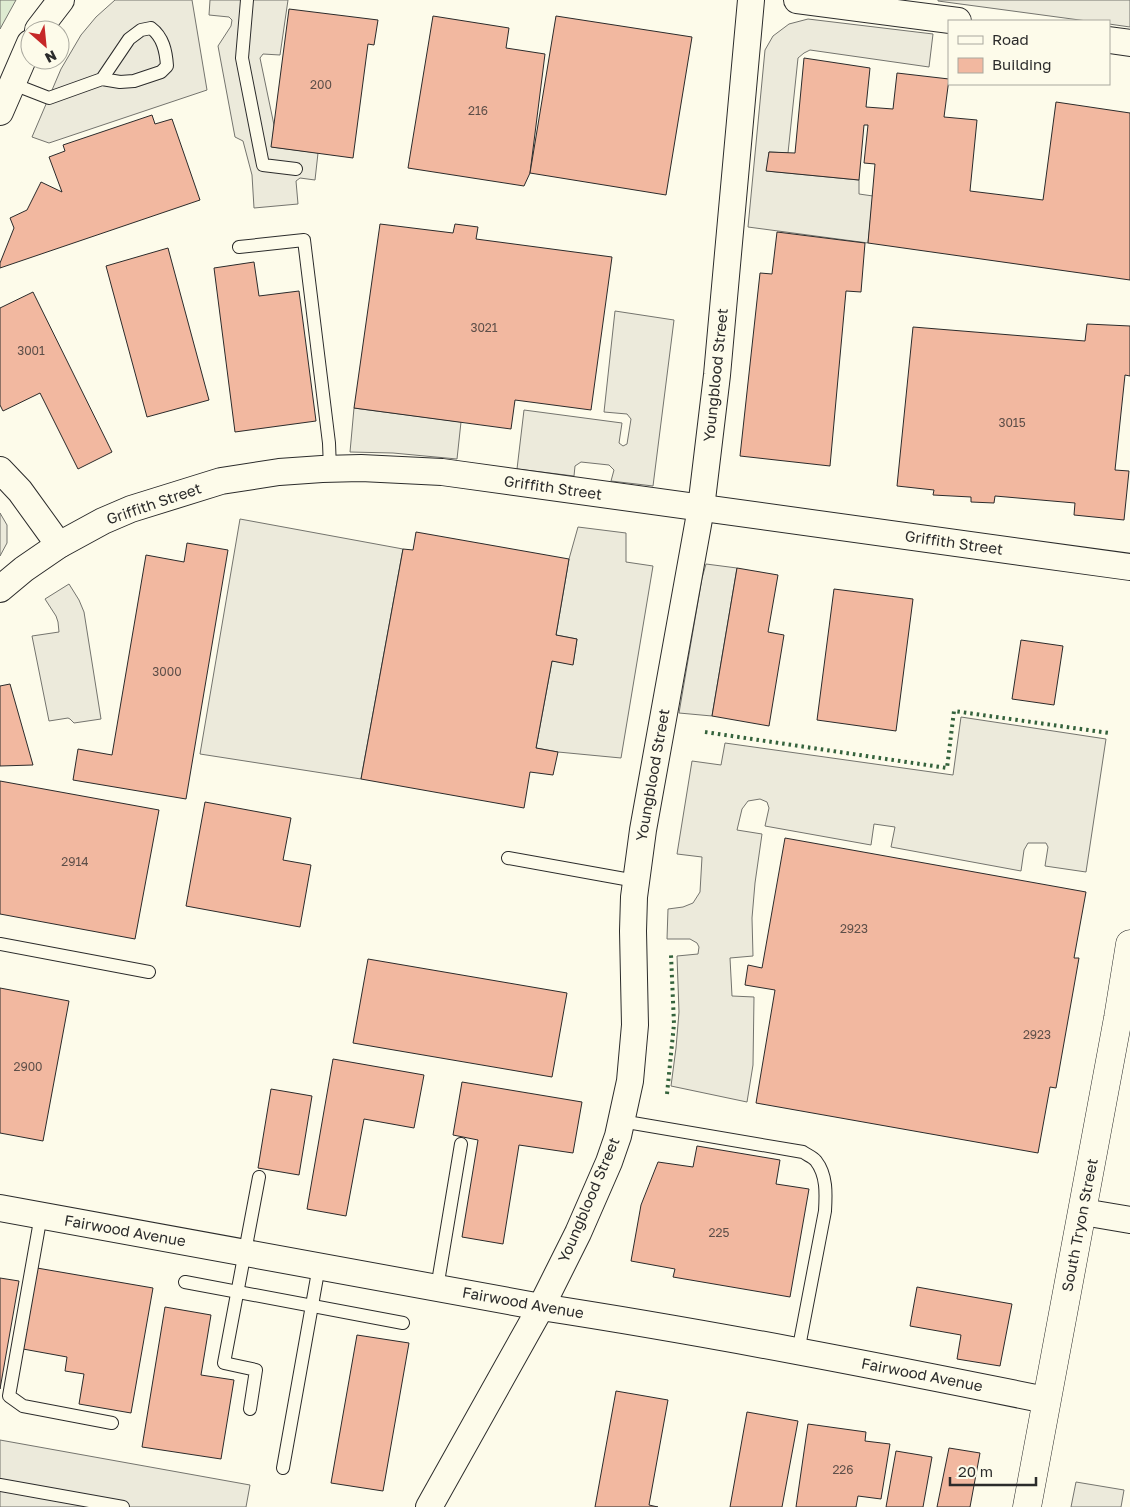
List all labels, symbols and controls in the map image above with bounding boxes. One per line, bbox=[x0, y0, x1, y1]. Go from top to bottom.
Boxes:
north arrow bbox=[20, 20, 70, 70]
legend bbox=[948, 20, 1110, 85]
text: Road bbox=[992, 30, 1029, 48]
text: N bbox=[43, 47, 60, 67]
text: Building bbox=[992, 55, 1052, 73]
house number: 200 bbox=[310, 77, 332, 92]
house number: 216 bbox=[468, 103, 488, 118]
street label: Youngblood Street bbox=[699, 307, 731, 443]
house number: 3021 bbox=[470, 320, 498, 335]
house number: 3001 bbox=[17, 343, 45, 358]
house number: 3015 bbox=[998, 415, 1026, 430]
street label: Griffith Street bbox=[503, 471, 603, 503]
street label: Griffith Street bbox=[104, 478, 203, 528]
street label: Griffith Street bbox=[904, 526, 1004, 558]
house number: 3000 bbox=[152, 664, 182, 679]
street label: Youngblood Street bbox=[632, 707, 673, 842]
house number: 2914 bbox=[61, 854, 89, 869]
house number: 2923 bbox=[840, 921, 868, 936]
house number: 2923 bbox=[1023, 1027, 1051, 1042]
house number: 2900 bbox=[13, 1059, 43, 1074]
street label: Youngblood Street bbox=[554, 1134, 623, 1265]
street label: South Tryon Street bbox=[1057, 1157, 1101, 1293]
street label: Fairwood Avenue bbox=[63, 1210, 188, 1250]
house number: 225 bbox=[709, 1225, 729, 1240]
street label: Fairwood Avenue bbox=[461, 1282, 586, 1322]
street label: Fairwood Avenue bbox=[860, 1353, 985, 1395]
scale bar bbox=[950, 1454, 1036, 1486]
house number: 226 bbox=[832, 1462, 854, 1477]
text: 20 m bbox=[958, 1462, 993, 1480]

